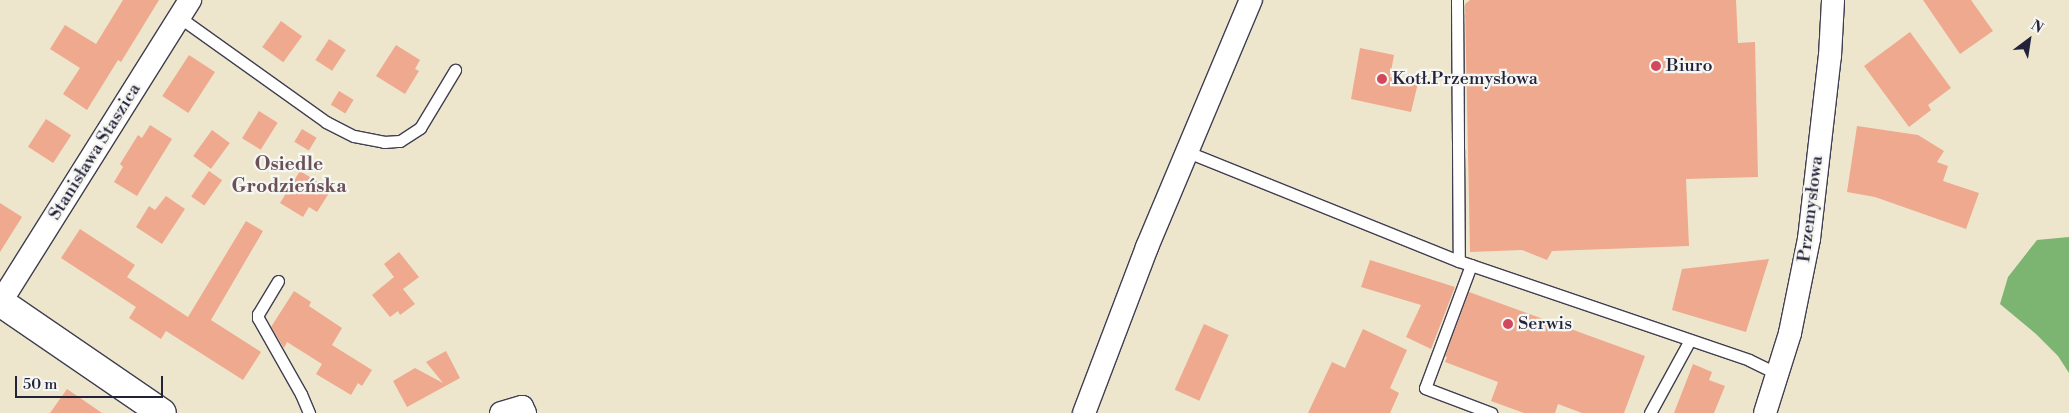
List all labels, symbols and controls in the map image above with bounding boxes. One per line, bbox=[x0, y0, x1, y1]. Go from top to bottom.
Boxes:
north arrow bbox=[2004, 15, 2054, 65]
text: N bbox=[2027, 17, 2046, 38]
place label: Biuro bbox=[1666, 55, 1713, 77]
marker: Biuro bbox=[1650, 60, 1662, 72]
place label: Kotł.Przemysłowa bbox=[1392, 68, 1538, 90]
marker: Kotł.Przemysłowa bbox=[1376, 73, 1388, 85]
street label: Stanisława Staszica bbox=[44, 80, 146, 224]
district label: Osiedle Grodzieńska bbox=[232, 154, 346, 198]
street label: Przemysłowa bbox=[1794, 155, 1828, 263]
place label: Serwis bbox=[1518, 313, 1572, 335]
marker: Serwis bbox=[1502, 318, 1514, 330]
scale bar bbox=[18, 366, 165, 398]
text: 50 m bbox=[23, 375, 57, 394]

